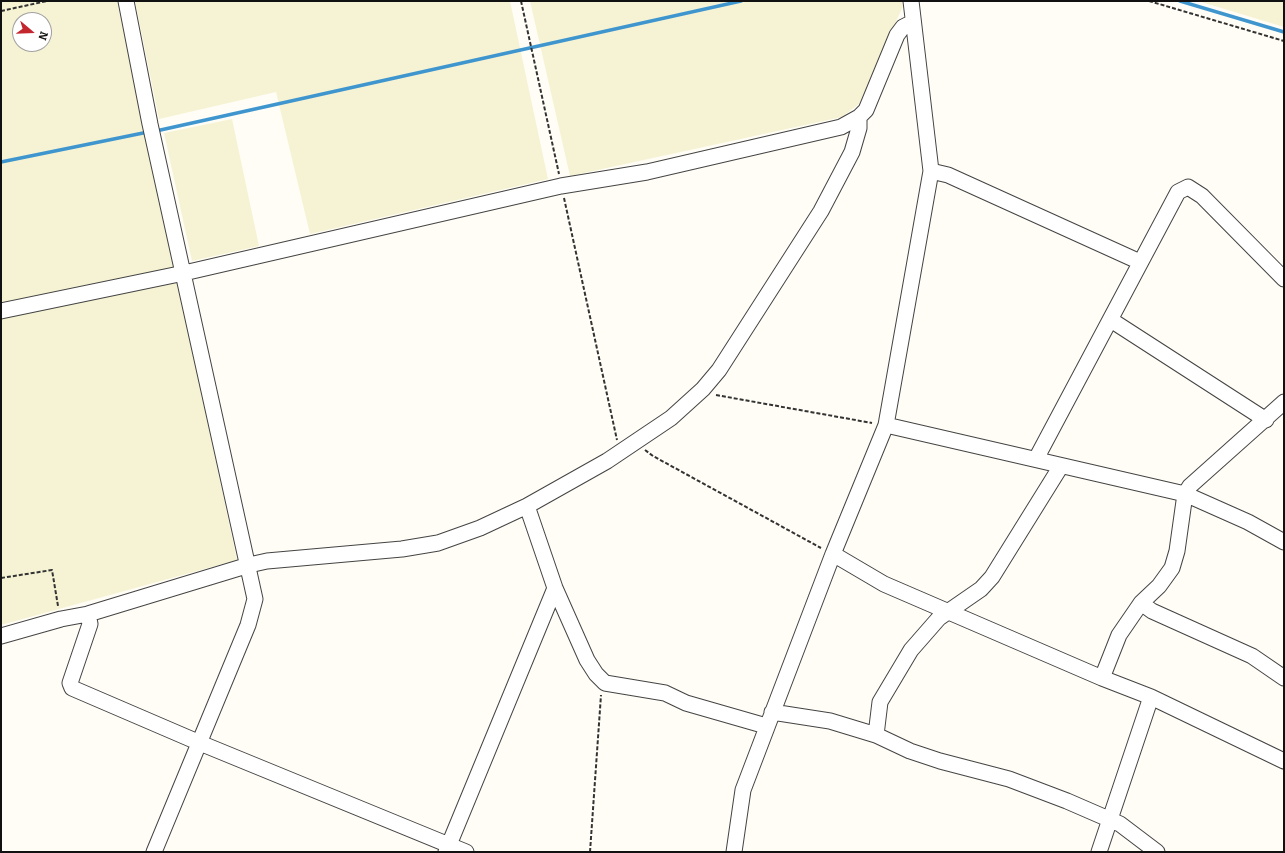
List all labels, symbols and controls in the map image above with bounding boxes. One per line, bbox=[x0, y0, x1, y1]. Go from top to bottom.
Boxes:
north arrow bbox=[12, 12, 52, 52]
text: N bbox=[35, 30, 50, 42]

